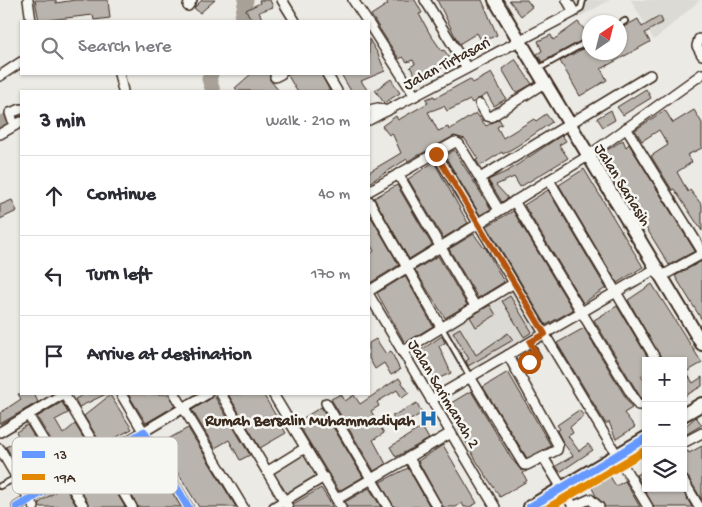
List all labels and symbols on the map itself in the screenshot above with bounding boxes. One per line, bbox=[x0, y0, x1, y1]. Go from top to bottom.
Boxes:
north arrow bbox=[582, 15, 627, 60]
street label: Jalan Tirtasari bbox=[401, 34, 494, 96]
street label: Jalan Sariasih bbox=[588, 141, 654, 231]
route end bbox=[425, 143, 448, 166]
street label: Jalan Sarimanah 2 bbox=[402, 337, 482, 453]
route start bbox=[518, 351, 541, 374]
hospital icon: Rumah Bersalin Muhammadiyah bbox=[419, 409, 439, 429]
place label: Rumah Bersalin Muhammadiyah bbox=[204, 413, 415, 432]
legend bbox=[12, 437, 178, 494]
text: 13 bbox=[53, 448, 67, 465]
text: 19A bbox=[53, 471, 76, 488]

